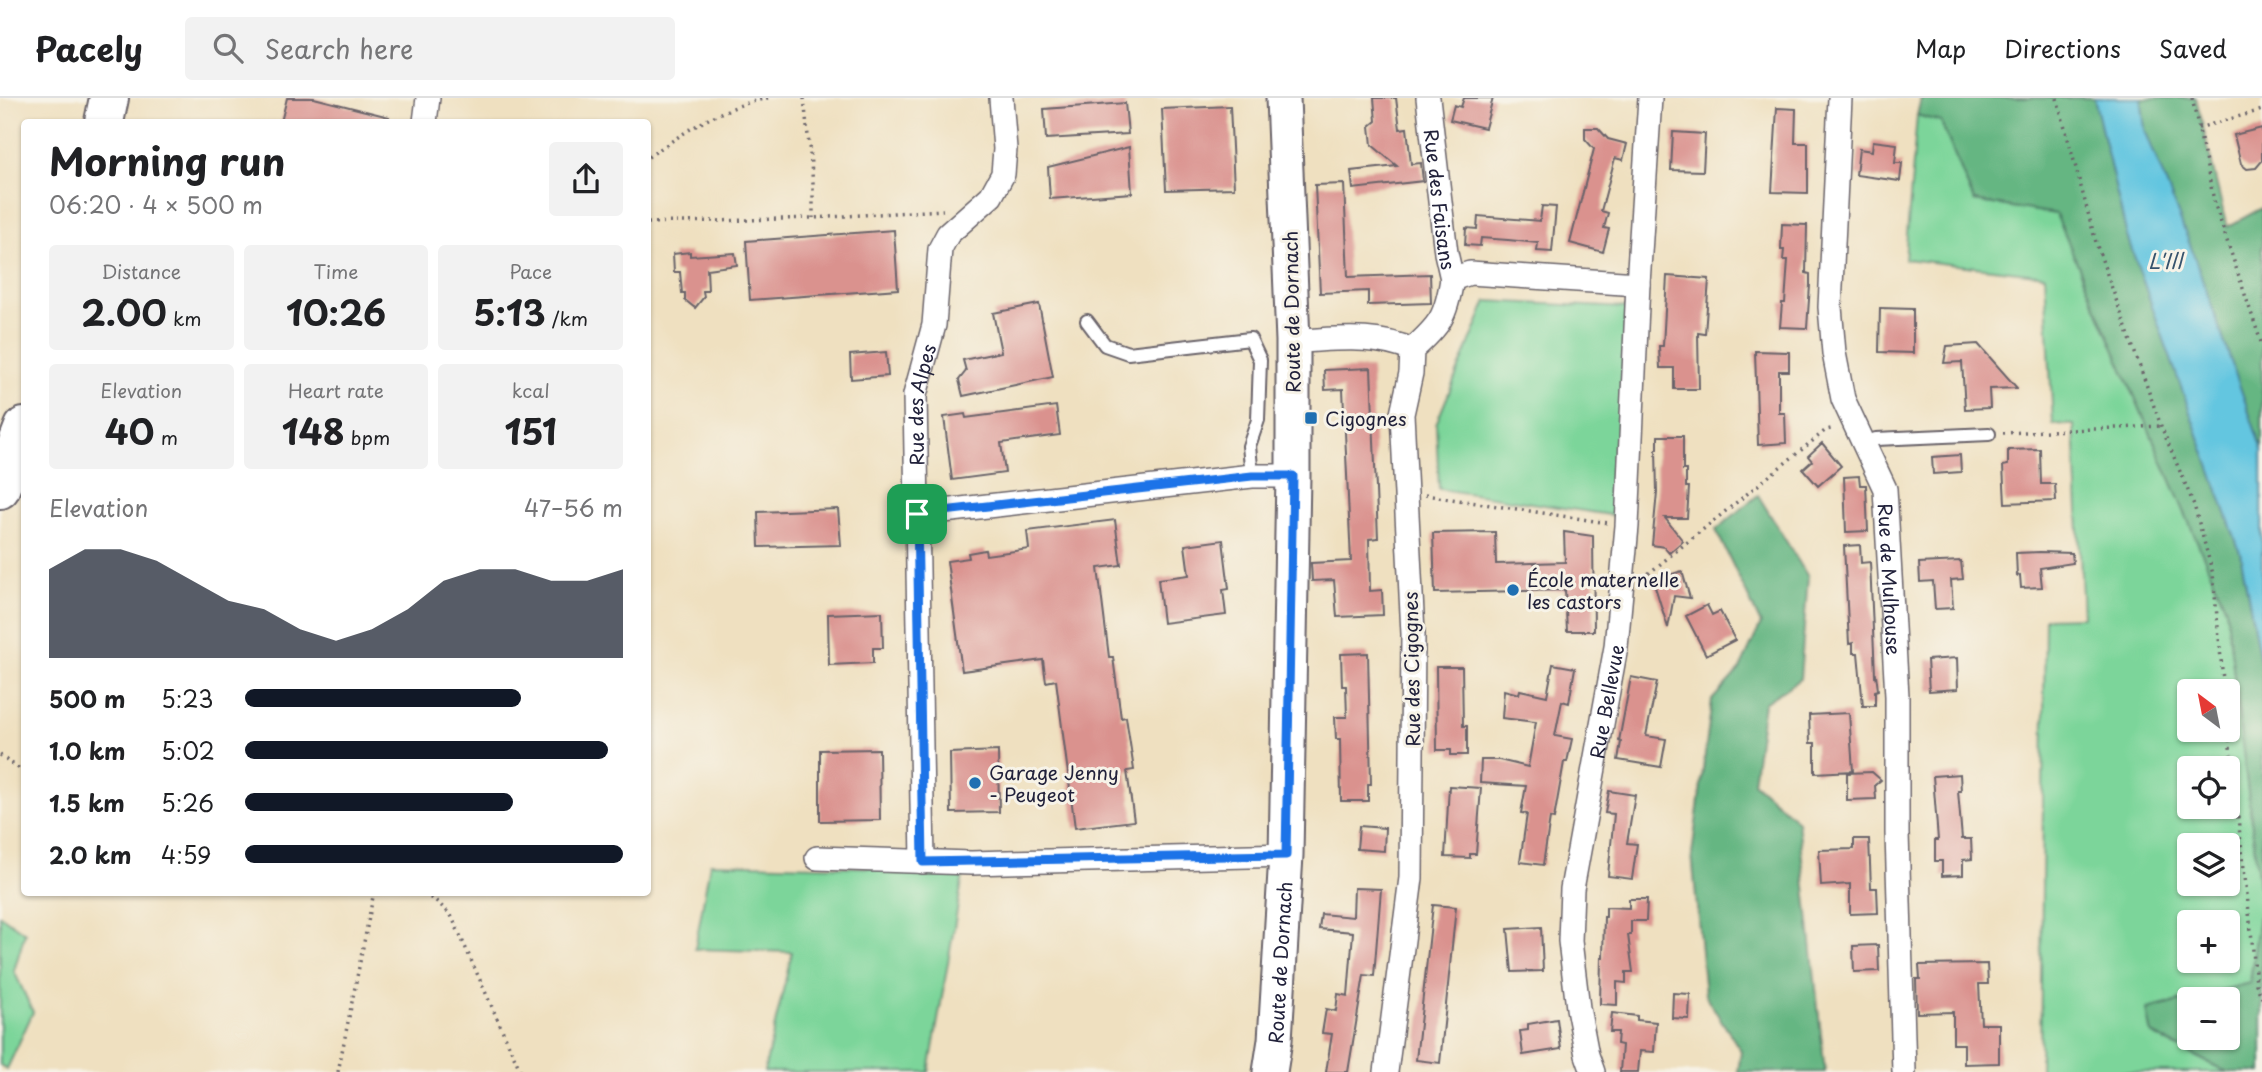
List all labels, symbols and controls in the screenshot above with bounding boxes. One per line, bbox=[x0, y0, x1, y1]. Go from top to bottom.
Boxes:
search box bbox=[185, 17, 675, 80]
text: Pacely bbox=[35, 23, 143, 73]
icon: search bbox=[209, 29, 247, 67]
text: Search here bbox=[265, 29, 413, 68]
text: Map bbox=[1915, 30, 1966, 66]
text: Directions bbox=[2004, 30, 2121, 66]
text: Saved bbox=[2159, 30, 2227, 66]
street label: Rue des Faisans bbox=[1418, 127, 1463, 272]
text: Morning run bbox=[49, 132, 285, 189]
button: share bbox=[549, 142, 623, 216]
text: 06:20 · 4 × 500 m bbox=[49, 187, 263, 222]
street label: Route de Dornach bbox=[1276, 231, 1306, 393]
water label: L'Ill bbox=[2148, 244, 2185, 276]
text: Distance bbox=[101, 257, 181, 285]
text: Time bbox=[314, 257, 358, 285]
text: Pace bbox=[509, 257, 552, 285]
text: 2.00 bbox=[81, 285, 167, 338]
text: 10:26 bbox=[286, 285, 386, 338]
text: 5:13 bbox=[473, 285, 546, 338]
text: km bbox=[167, 304, 202, 332]
text: /km bbox=[546, 304, 588, 332]
street label: Rue des Alpes bbox=[901, 341, 942, 466]
text: Elevation bbox=[100, 376, 182, 404]
text: Heart rate bbox=[288, 376, 384, 404]
text: kcal bbox=[512, 376, 550, 404]
text: 40 bbox=[105, 404, 154, 457]
text: 148 bbox=[282, 404, 345, 457]
text: 151 bbox=[505, 404, 557, 457]
place label: Cigognes bbox=[1325, 404, 1407, 432]
marker: Cigognes bbox=[1303, 410, 1319, 426]
text: m bbox=[154, 423, 178, 451]
text: bpm bbox=[345, 423, 390, 451]
pin bbox=[887, 484, 947, 544]
text: Elevation bbox=[49, 490, 148, 525]
text: 47–56 m bbox=[524, 490, 623, 525]
icon: arrive bbox=[898, 495, 936, 533]
street label: Rue de Mulhouse bbox=[1872, 502, 1909, 656]
place label: École maternelle les castors bbox=[1527, 565, 1679, 615]
marker: École maternelle les castors bbox=[1505, 582, 1521, 598]
street label: Rue des Cigognes bbox=[1396, 591, 1426, 747]
street label: Rue Bellevue bbox=[1582, 642, 1630, 761]
north arrow bbox=[2177, 679, 2240, 742]
map controls bbox=[2177, 679, 2240, 1050]
text: 500 m bbox=[49, 681, 126, 716]
text: 5:23 bbox=[161, 681, 214, 716]
text: 1.0 km bbox=[49, 733, 126, 768]
text: 5:02 bbox=[161, 733, 215, 768]
button: locate bbox=[2177, 756, 2240, 819]
place label: Garage Jenny - Peugeot bbox=[989, 758, 1119, 808]
marker: Garage Jenny - Peugeot bbox=[967, 775, 983, 791]
text: 1.5 km bbox=[49, 785, 125, 820]
text: 5:26 bbox=[161, 785, 214, 820]
button: layers bbox=[2177, 833, 2240, 896]
text: 2.0 km bbox=[49, 837, 131, 872]
text: 4:59 bbox=[161, 837, 211, 872]
street label: Route de Dornach bbox=[1261, 881, 1298, 1045]
button: + bbox=[2177, 910, 2240, 973]
button: − bbox=[2177, 987, 2240, 1050]

